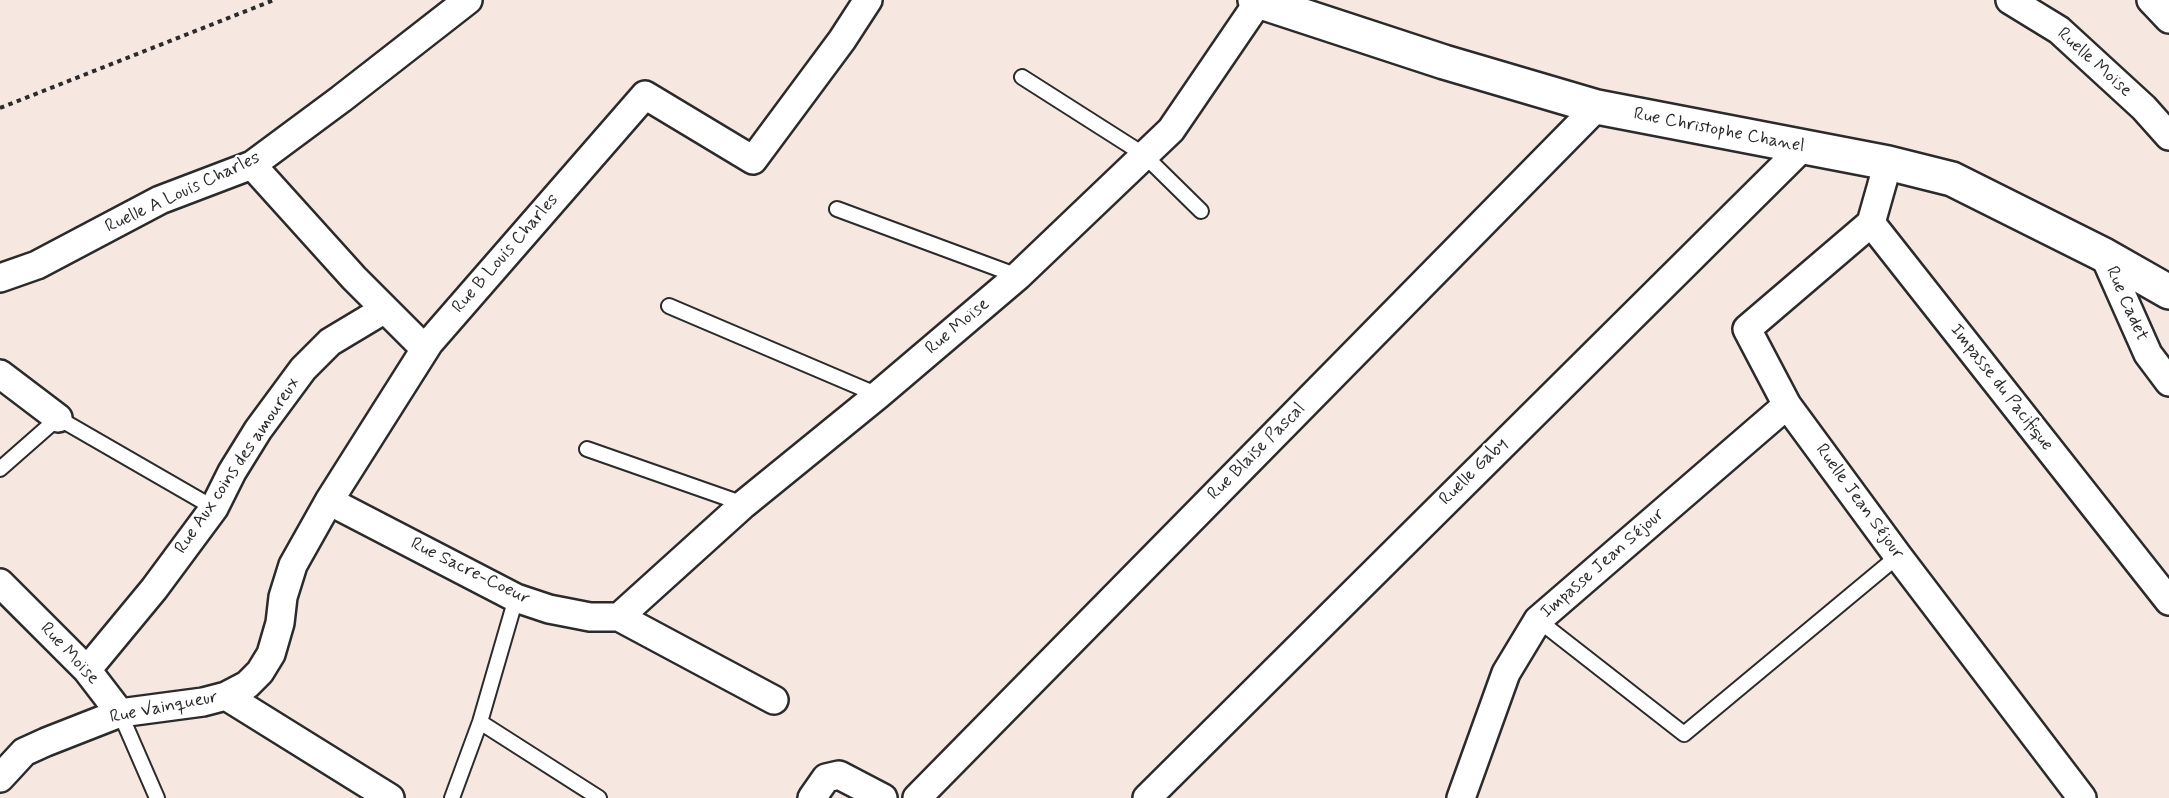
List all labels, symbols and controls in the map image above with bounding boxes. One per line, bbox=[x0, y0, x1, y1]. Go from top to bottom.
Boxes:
street label: Ruelle Moïse bbox=[2052, 24, 2136, 102]
street label: Rue Christophe Chanel bbox=[1632, 104, 1806, 158]
street label: Ruelle A Louis Charles bbox=[102, 148, 264, 238]
street label: Rue B Louis Charles bbox=[448, 190, 564, 318]
street label: Rue Cadet bbox=[2100, 263, 2152, 345]
street label: Rue Moïse bbox=[922, 294, 994, 360]
street label: Impasse du Pacifique bbox=[1945, 320, 2057, 456]
street label: Rue Aux coins des amoureux bbox=[171, 374, 305, 558]
street label: Rue Blaise Pascal bbox=[1204, 399, 1310, 505]
street label: Ruelle Gaby bbox=[1435, 433, 1513, 511]
street label: Ruelle Jean Séjour bbox=[1810, 440, 1908, 564]
street label: Impasse Jean Séjour bbox=[1537, 504, 1669, 624]
street label: Rue Sacre-Coeur bbox=[407, 534, 533, 610]
street label: Rue Moïse bbox=[35, 619, 103, 689]
street label: Rue Vainqueur bbox=[108, 687, 220, 729]

